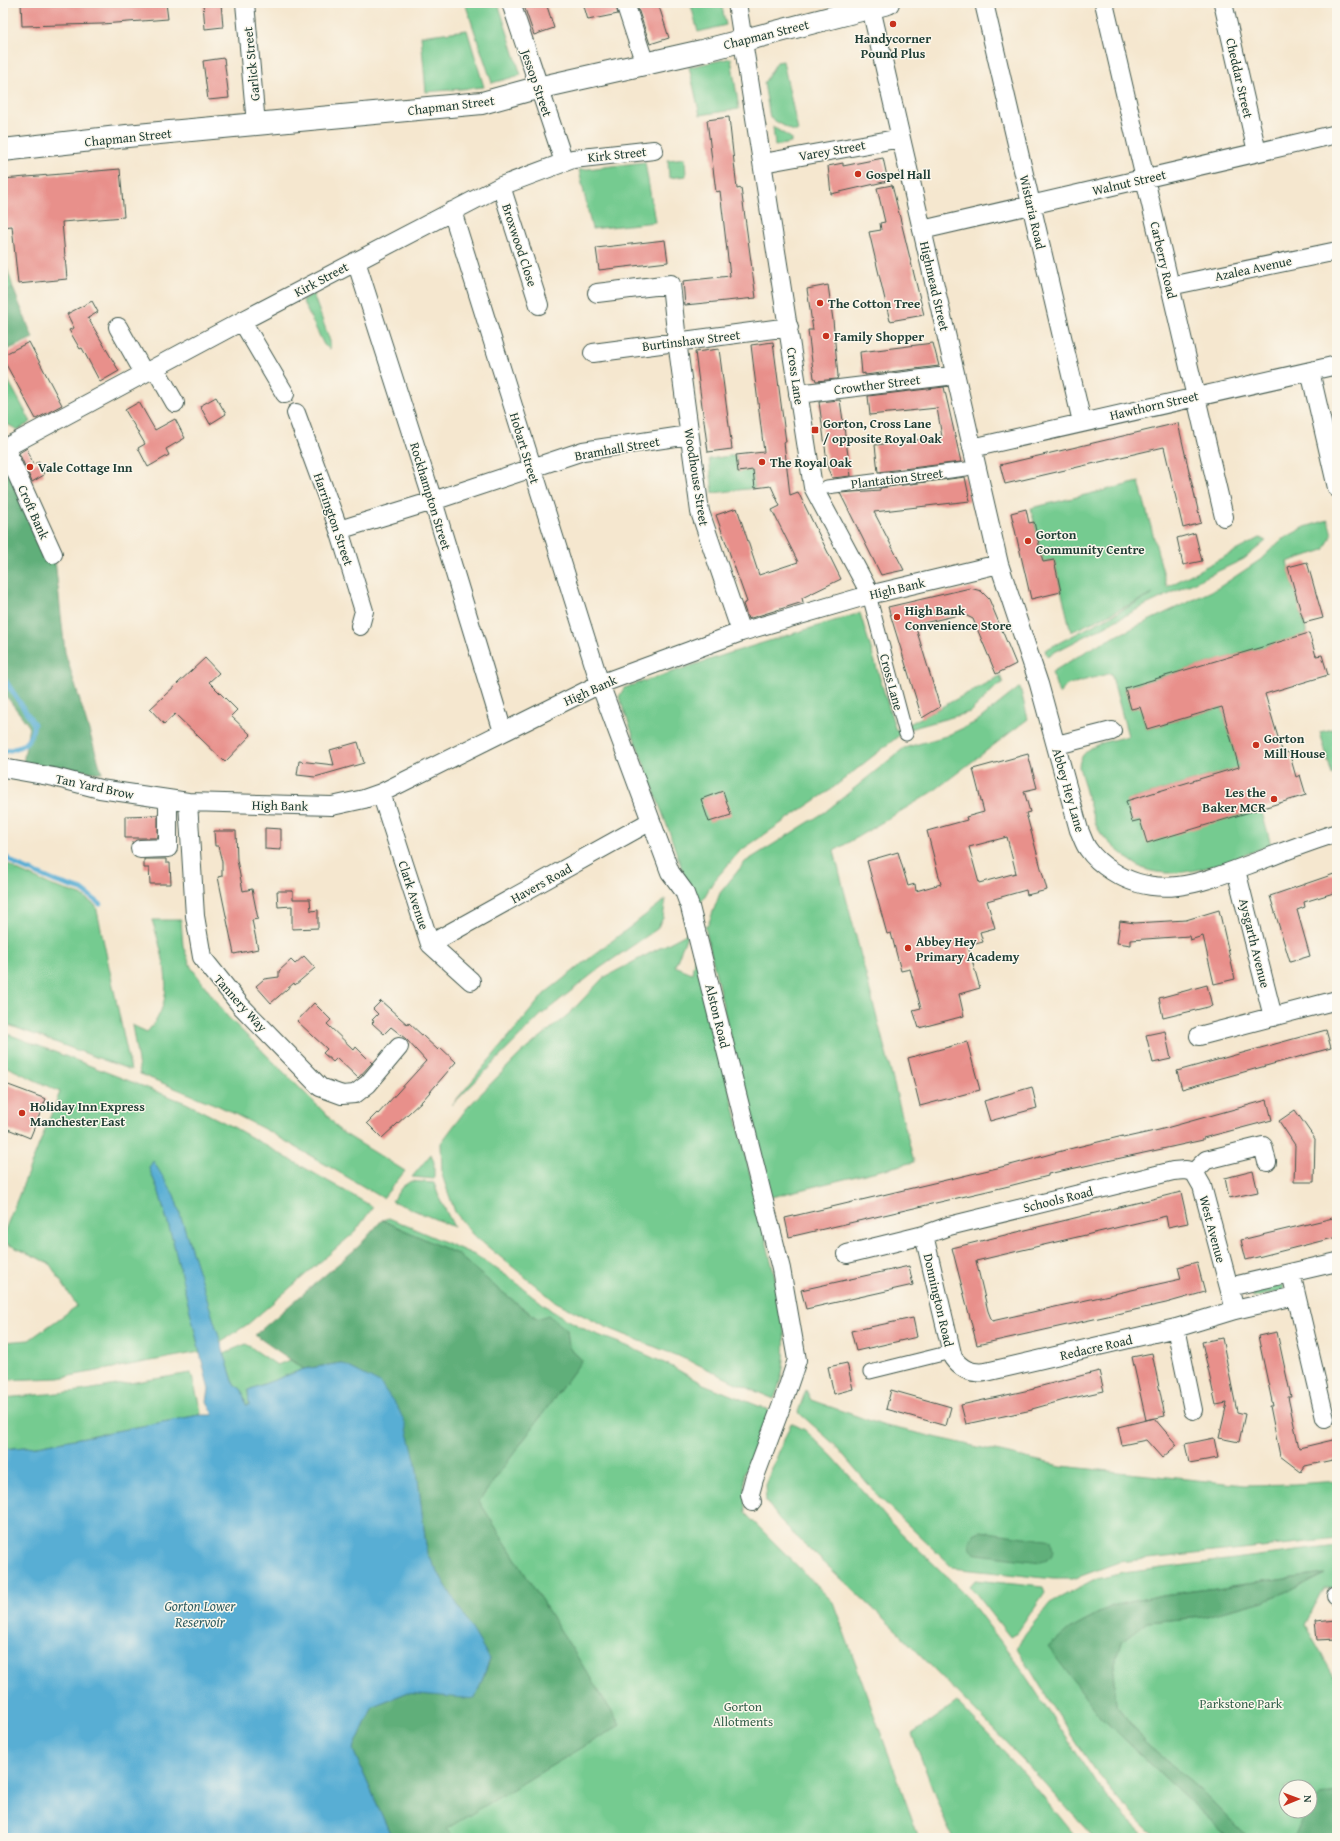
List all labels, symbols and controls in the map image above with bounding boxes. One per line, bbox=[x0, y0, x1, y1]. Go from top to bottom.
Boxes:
street label: Chapman Street bbox=[721, 15, 811, 54]
marker: Handycorner Pound Plus bbox=[888, 19, 898, 29]
street label: Garlick Street bbox=[238, 26, 265, 102]
place label: Handycorner Pound Plus bbox=[855, 29, 931, 63]
street label: Cheddar Street bbox=[1221, 36, 1258, 120]
street label: Jessop Street bbox=[516, 45, 557, 120]
street label: Chapman Street bbox=[407, 91, 496, 120]
street label: Chapman Street bbox=[84, 123, 173, 152]
street label: Varey Street bbox=[797, 135, 867, 166]
street label: Kirk Street bbox=[587, 142, 648, 167]
place label: Gospel Hall bbox=[866, 165, 931, 184]
street label: Walnut Street bbox=[1090, 165, 1168, 200]
marker: Gospel Hall bbox=[853, 169, 863, 179]
street label: Wistaria Road bbox=[1015, 173, 1050, 251]
street label: Broxwood Close bbox=[497, 201, 542, 289]
street label: Carberry Road bbox=[1145, 220, 1182, 301]
street label: Highmead Street bbox=[915, 239, 954, 333]
street label: Azalea Avenue bbox=[1213, 251, 1293, 286]
street label: Kirk Street bbox=[291, 257, 352, 302]
place label: The Cotton Tree bbox=[828, 294, 920, 313]
marker: The Cotton Tree bbox=[815, 298, 825, 308]
street label: Burtinshaw Street bbox=[641, 325, 742, 356]
place label: Family Shopper bbox=[834, 327, 924, 346]
marker: Family Shopper bbox=[821, 331, 831, 341]
street label: Cross Lane bbox=[782, 346, 809, 406]
street label: Crowther Street bbox=[833, 370, 922, 399]
street label: Hawthorn Street bbox=[1108, 386, 1201, 425]
street label: Hobart Street bbox=[505, 410, 545, 487]
place label: Gorton, Cross Lane / opposite Royal Oak bbox=[823, 414, 942, 448]
marker: Gorton, Cross Lane / opposite Royal Oak bbox=[810, 425, 820, 435]
street label: Woodhouse Street bbox=[679, 427, 714, 528]
street label: Bramhall Street bbox=[573, 432, 661, 465]
street label: Rockhampton Street bbox=[405, 440, 456, 553]
place label: The Royal Oak bbox=[770, 453, 852, 472]
marker: The Royal Oak bbox=[757, 457, 767, 467]
place label: Vale Cottage Inn bbox=[38, 458, 133, 477]
marker: Vale Cottage Inn bbox=[25, 462, 35, 472]
street label: Plantation Street bbox=[850, 463, 945, 494]
street label: Harrington Street bbox=[309, 470, 358, 569]
street label: Croft Bank bbox=[13, 482, 54, 543]
place label: Gorton Community Centre bbox=[1036, 525, 1145, 559]
marker: Gorton Community Centre bbox=[1023, 536, 1033, 546]
street label: High Bank bbox=[868, 573, 927, 604]
place label: High Bank Convenience Store bbox=[905, 601, 1012, 635]
marker: High Bank Convenience Store bbox=[892, 612, 902, 622]
street label: Cross Lane bbox=[875, 652, 908, 713]
street label: High Bank bbox=[561, 670, 620, 711]
place label: Gorton Mill House bbox=[1264, 729, 1326, 763]
marker: Gorton Mill House bbox=[1251, 740, 1261, 750]
street label: Abbey Hey Lane bbox=[1047, 746, 1090, 834]
street label: Tan Yard Brow bbox=[54, 769, 137, 804]
place label: Les the Baker MCR bbox=[1202, 783, 1267, 817]
marker: Les the Baker MCR bbox=[1269, 794, 1279, 804]
street label: High Bank bbox=[252, 796, 309, 815]
street label: Clark Avenue bbox=[393, 858, 434, 932]
street label: Havers Road bbox=[507, 859, 575, 908]
street label: Aysgarth Avenue bbox=[1234, 896, 1275, 990]
place label: Abbey Hey Primary Academy bbox=[916, 932, 1020, 966]
marker: Abbey Hey Primary Academy bbox=[903, 943, 913, 953]
street label: Tannery Way bbox=[210, 970, 272, 1037]
street label: Alston Road bbox=[700, 982, 735, 1050]
place label: Holiday Inn Express Manchester East bbox=[30, 1097, 145, 1131]
marker: Holiday Inn Express Manchester East bbox=[17, 1108, 27, 1118]
street label: Schools Road bbox=[1021, 1182, 1095, 1217]
street label: West Avenue bbox=[1194, 1193, 1231, 1265]
street label: Donnington Road bbox=[919, 1252, 958, 1349]
street label: Redacre Road bbox=[1058, 1330, 1134, 1365]
water label: Gorton Lower Reservoir bbox=[164, 1596, 236, 1632]
park label: Parkstone Park bbox=[1200, 1694, 1283, 1713]
park label: Gorton Allotments bbox=[713, 1697, 773, 1731]
north arrow bbox=[1278, 1779, 1318, 1819]
text: N bbox=[1300, 1795, 1316, 1803]

